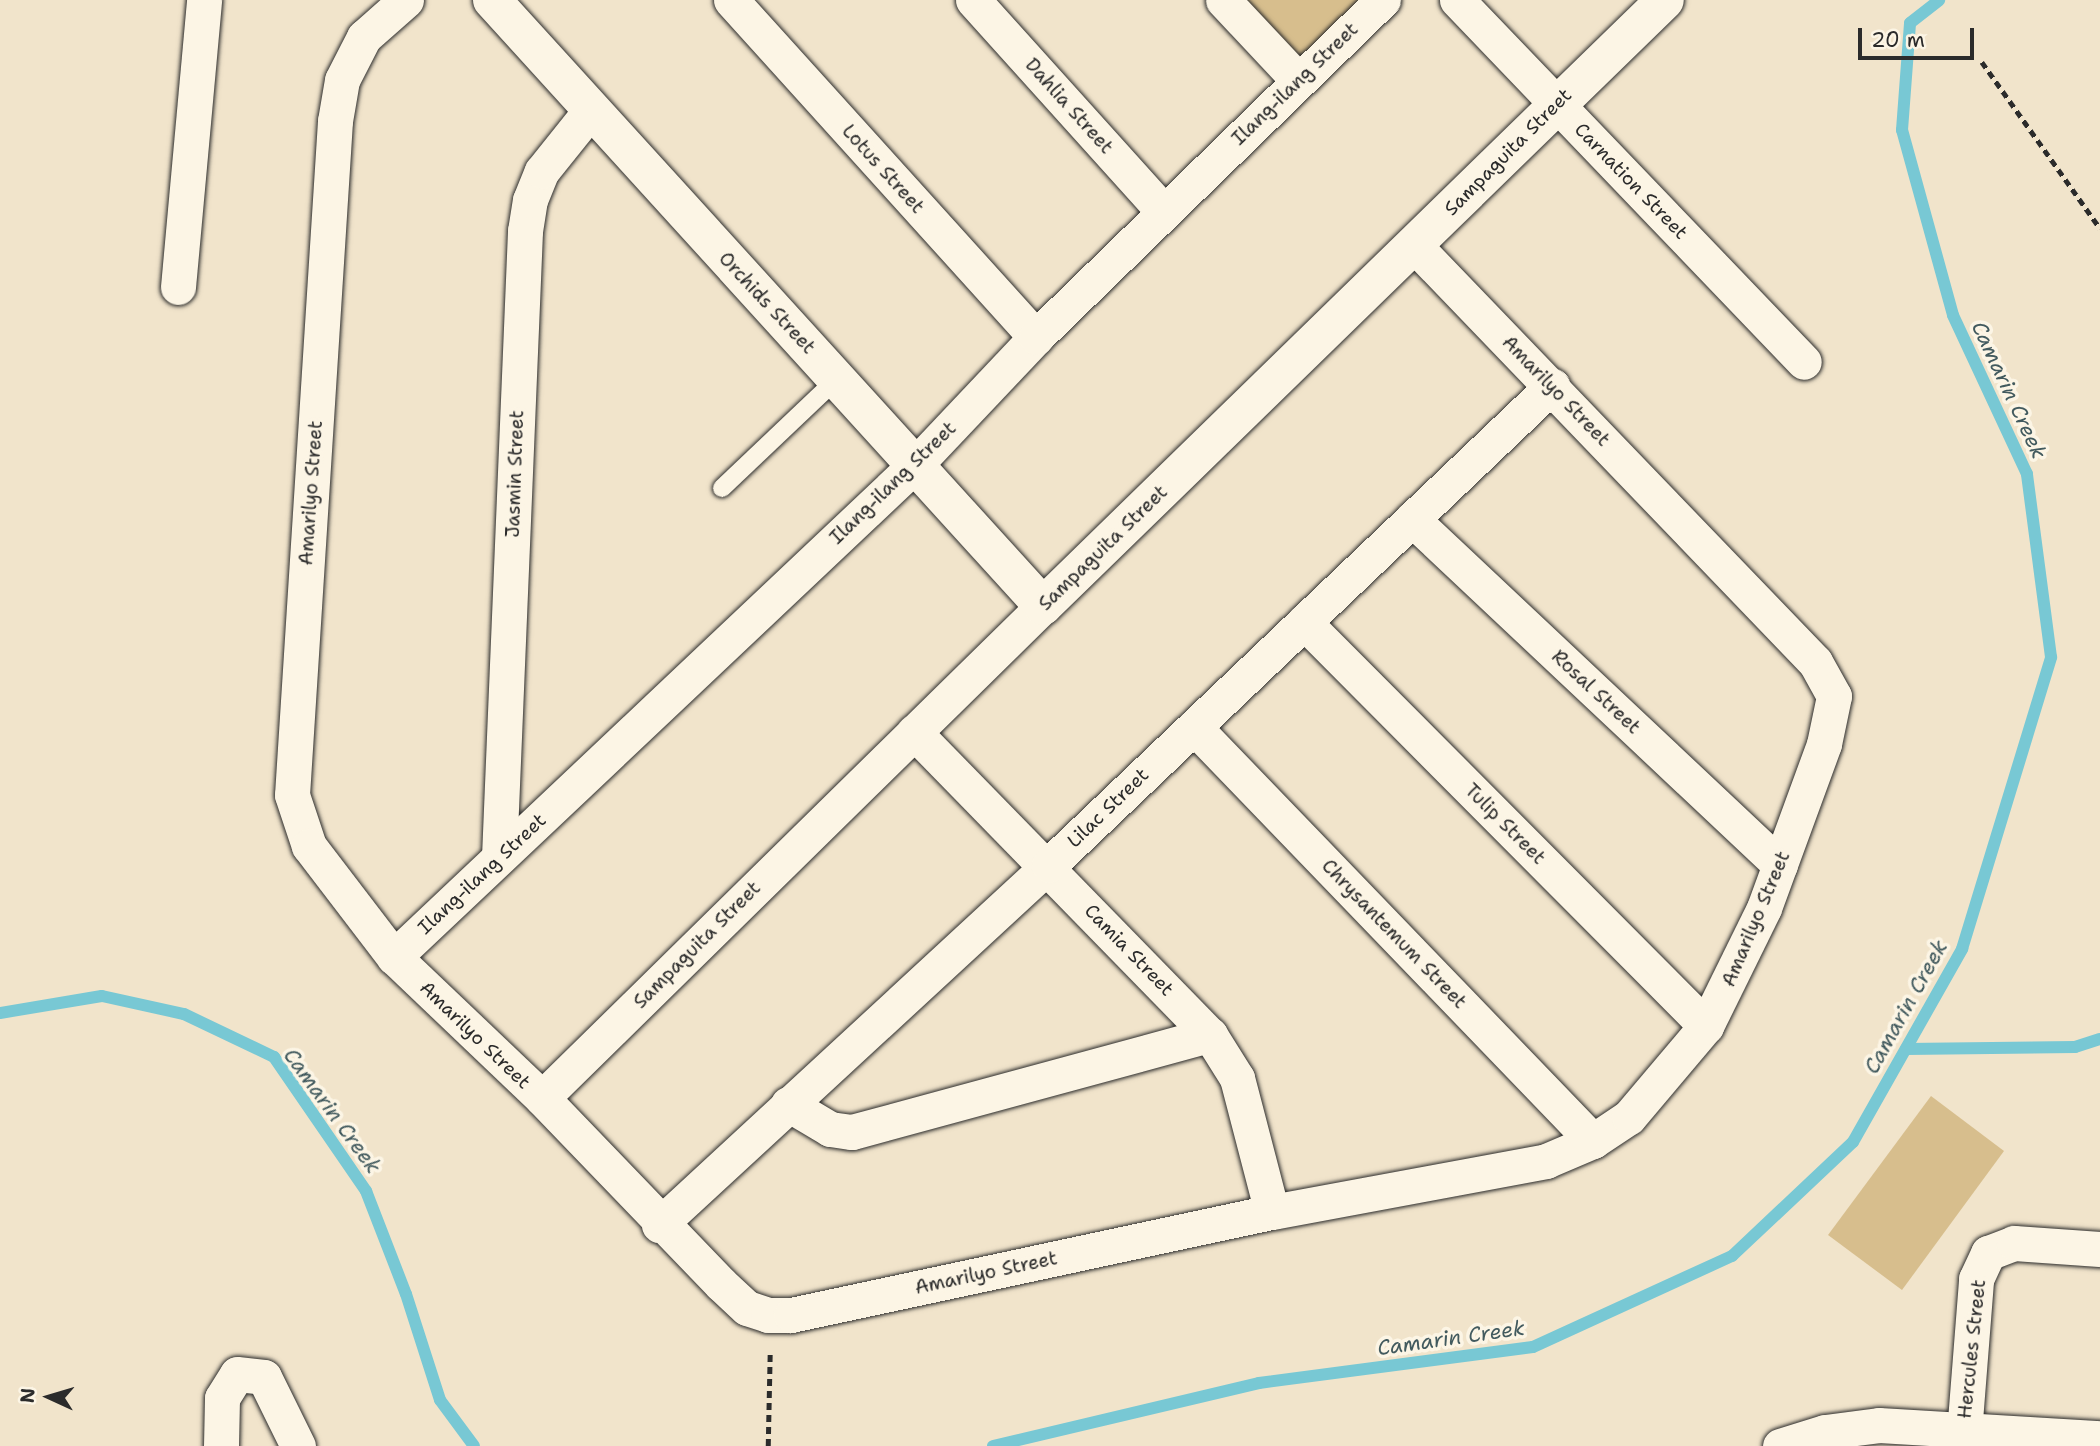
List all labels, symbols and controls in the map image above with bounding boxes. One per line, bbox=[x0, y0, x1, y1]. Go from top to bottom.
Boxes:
scale bar bbox=[1862, 14, 1978, 58]
street label: Ilang-ilang Street bbox=[1227, 18, 1363, 150]
text: 20 m bbox=[1871, 26, 1925, 54]
street label: Dahlia Street bbox=[1020, 54, 1118, 158]
street label: Sampaguita Street bbox=[1440, 84, 1576, 220]
street label: Carnation Street bbox=[1570, 118, 1692, 244]
street label: Lotus Street bbox=[837, 120, 929, 218]
street label: Orchids Street bbox=[714, 247, 820, 359]
water label: Camarin Creek bbox=[1966, 317, 2052, 463]
street label: Amarilyo Street bbox=[1497, 331, 1615, 451]
street label: Jasmin Street bbox=[501, 410, 529, 538]
street label: Ilang-ilang Street bbox=[825, 417, 961, 549]
street label: Amarilyo Street bbox=[295, 420, 327, 566]
street label: Sampaguita Street bbox=[1034, 481, 1172, 615]
street label: Rosal Street bbox=[1547, 645, 1645, 739]
street label: Lilac Street bbox=[1063, 764, 1153, 852]
street label: Tulip Street bbox=[1460, 779, 1550, 869]
street label: Ilang-ilang Street bbox=[413, 809, 551, 939]
street label: Amarilyo Street bbox=[1717, 848, 1795, 990]
street label: Chrysantemum Street bbox=[1317, 855, 1471, 1013]
street label: Sampaguita Street bbox=[629, 877, 765, 1013]
street label: Camia Street bbox=[1080, 899, 1178, 1001]
water label: Camarin Creek bbox=[1859, 936, 1953, 1078]
street label: Amarilyo Street bbox=[415, 976, 535, 1094]
water label: Camarin Creek bbox=[278, 1043, 386, 1179]
street label: Amarilyo Street bbox=[913, 1247, 1059, 1299]
street label: Hercules Street bbox=[1953, 1278, 1991, 1420]
water label: Camarin Creek bbox=[1376, 1315, 1526, 1361]
north arrow bbox=[14, 1362, 84, 1432]
text: N bbox=[15, 1387, 41, 1404]

